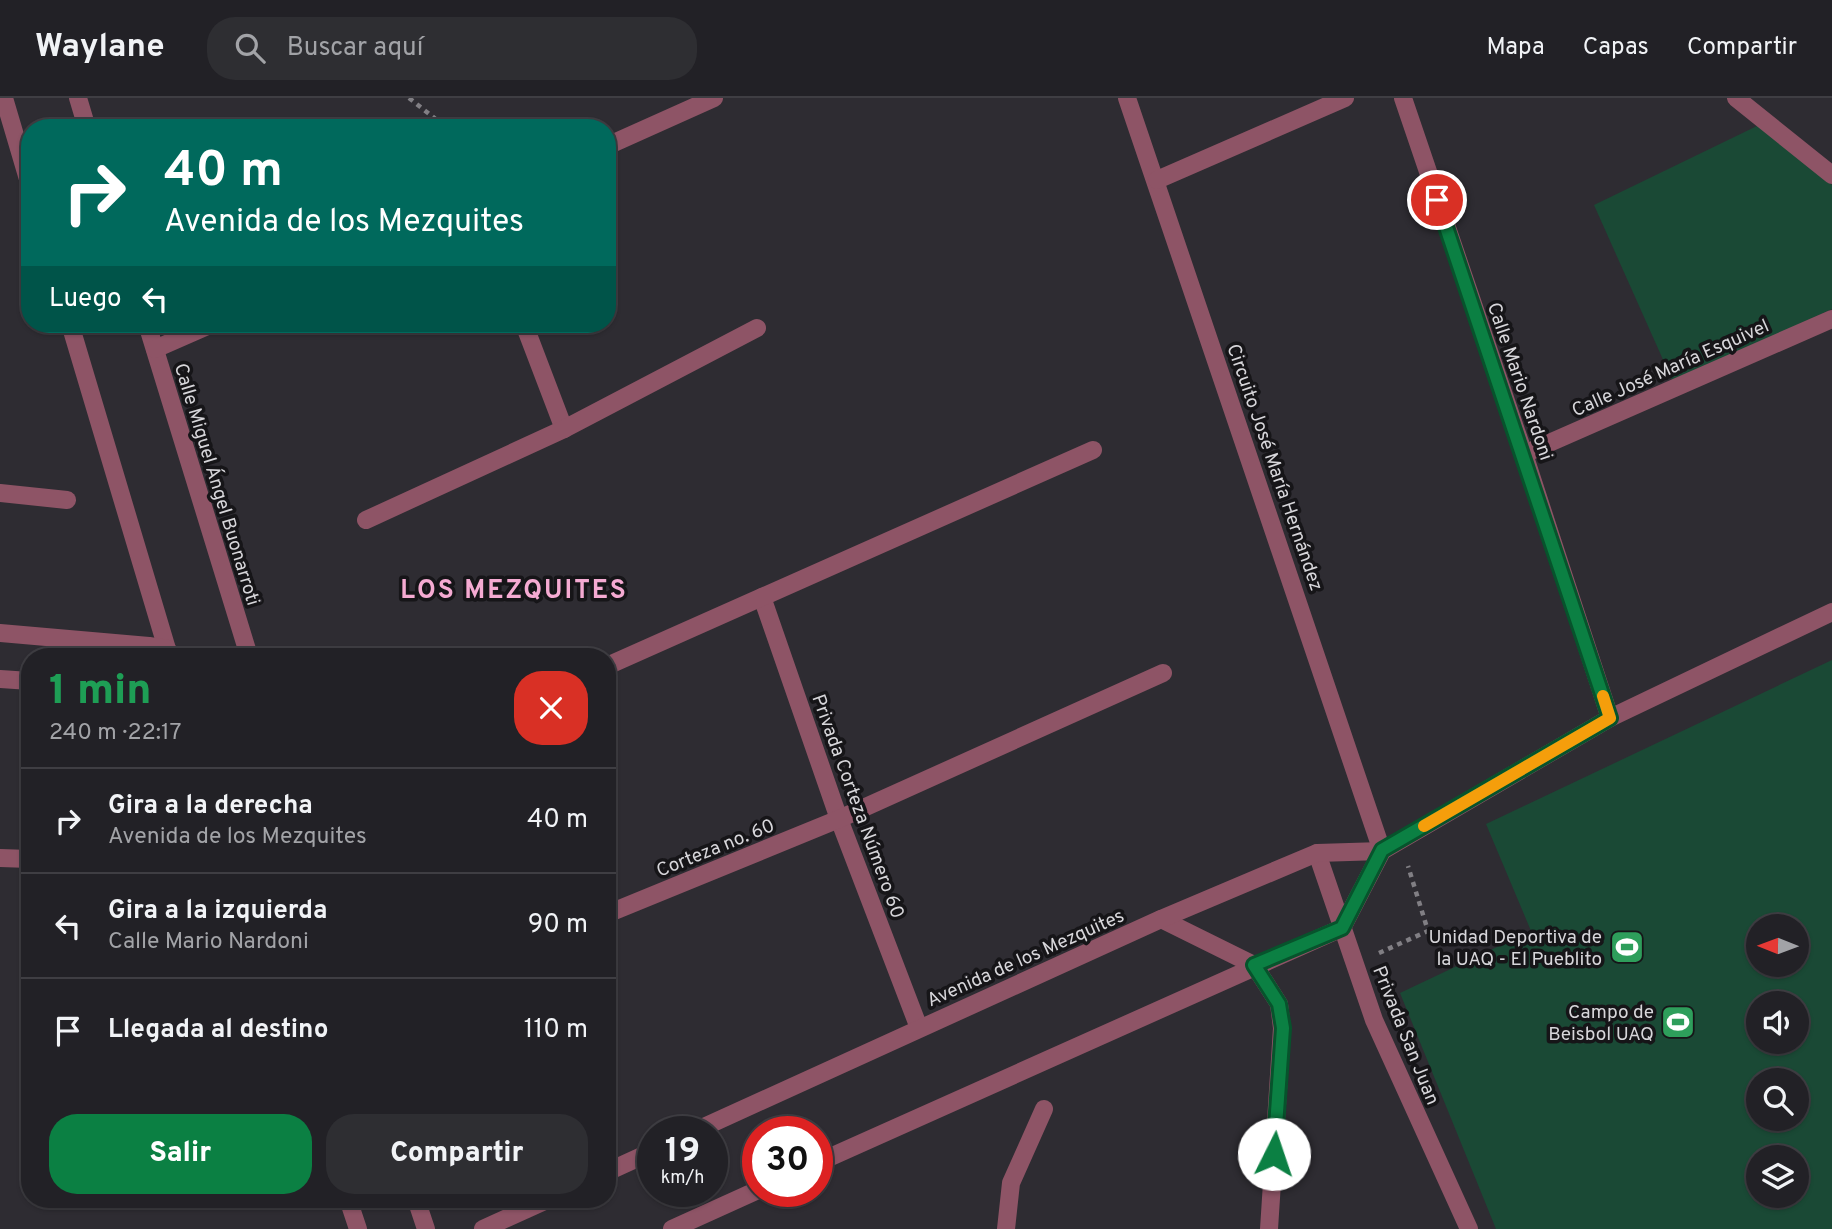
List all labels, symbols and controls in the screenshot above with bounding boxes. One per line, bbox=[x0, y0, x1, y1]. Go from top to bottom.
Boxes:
search box bbox=[207, 17, 697, 80]
text: Waylane bbox=[35, 27, 165, 69]
icon: search bbox=[231, 29, 269, 67]
text: Buscar aquí bbox=[287, 32, 423, 65]
text: Mapa bbox=[1487, 33, 1545, 63]
text: Capas bbox=[1583, 33, 1649, 63]
text: Compartir bbox=[1687, 33, 1797, 63]
text: 40 m bbox=[164, 142, 283, 204]
icon: right bbox=[49, 147, 140, 238]
pin bbox=[1407, 170, 1467, 230]
icon: arrive bbox=[1418, 181, 1456, 219]
text: Avenida de los Mezquites bbox=[164, 203, 524, 243]
icon: left bbox=[136, 280, 174, 318]
text: Luego bbox=[49, 283, 122, 316]
street label: Calle Mario Nardoni bbox=[1481, 299, 1557, 464]
street label: Calle José María Esquivel bbox=[1568, 314, 1773, 423]
street label: Circuito José María Hernández bbox=[1220, 341, 1328, 594]
street label: Calle Miguel Ángel Buonarroti bbox=[168, 360, 265, 609]
district label: LOS MEZQUITES bbox=[400, 575, 628, 608]
text: 1 min bbox=[49, 666, 152, 719]
button: close bbox=[514, 671, 588, 745]
street label: Privada Corteza Número 60 bbox=[805, 691, 909, 922]
text: 240 m · 22:17 bbox=[49, 719, 181, 748]
text: Gira a la derecha bbox=[108, 790, 313, 823]
icon: right bbox=[49, 802, 87, 840]
text: 40 m bbox=[527, 804, 588, 837]
street label: Corteza no. 60 bbox=[653, 814, 778, 883]
text: Avenida de los Mezquites bbox=[108, 823, 367, 852]
text: Gira a la izquierda bbox=[108, 895, 327, 928]
street label: Avenida de los Mezquites bbox=[923, 904, 1128, 1013]
icon: left bbox=[49, 907, 87, 945]
text: 90 m bbox=[528, 909, 588, 942]
north arrow bbox=[1746, 914, 1810, 976]
map controls bbox=[1746, 914, 1809, 1208]
place label: Unidad Deportiva de la UAQ - El Pueblito bbox=[1429, 926, 1602, 972]
text: Calle Mario Nardoni bbox=[108, 928, 309, 957]
sports icon: Unidad Deportiva de la UAQ - El Pueblito bbox=[1608, 928, 1646, 966]
street label: Privada San Juan bbox=[1366, 963, 1444, 1109]
button: sound bbox=[1746, 991, 1809, 1054]
place label: Campo de Beisbol UAQ bbox=[1548, 1001, 1654, 1047]
sports icon: Campo de Beisbol UAQ bbox=[1659, 1003, 1697, 1041]
icon: arrive bbox=[49, 1012, 87, 1050]
text: Llegada al destino bbox=[108, 1014, 328, 1047]
text: 110 m bbox=[524, 1014, 588, 1047]
button: search bbox=[1746, 1068, 1809, 1131]
button: Salir bbox=[49, 1114, 312, 1194]
button: Compartir bbox=[326, 1114, 588, 1194]
speed limit sign: 30 bbox=[742, 1116, 833, 1207]
position arrow bbox=[1237, 1117, 1311, 1191]
text: 19 bbox=[665, 1130, 700, 1174]
button: layers bbox=[1746, 1145, 1809, 1208]
text: km/h bbox=[661, 1167, 704, 1190]

